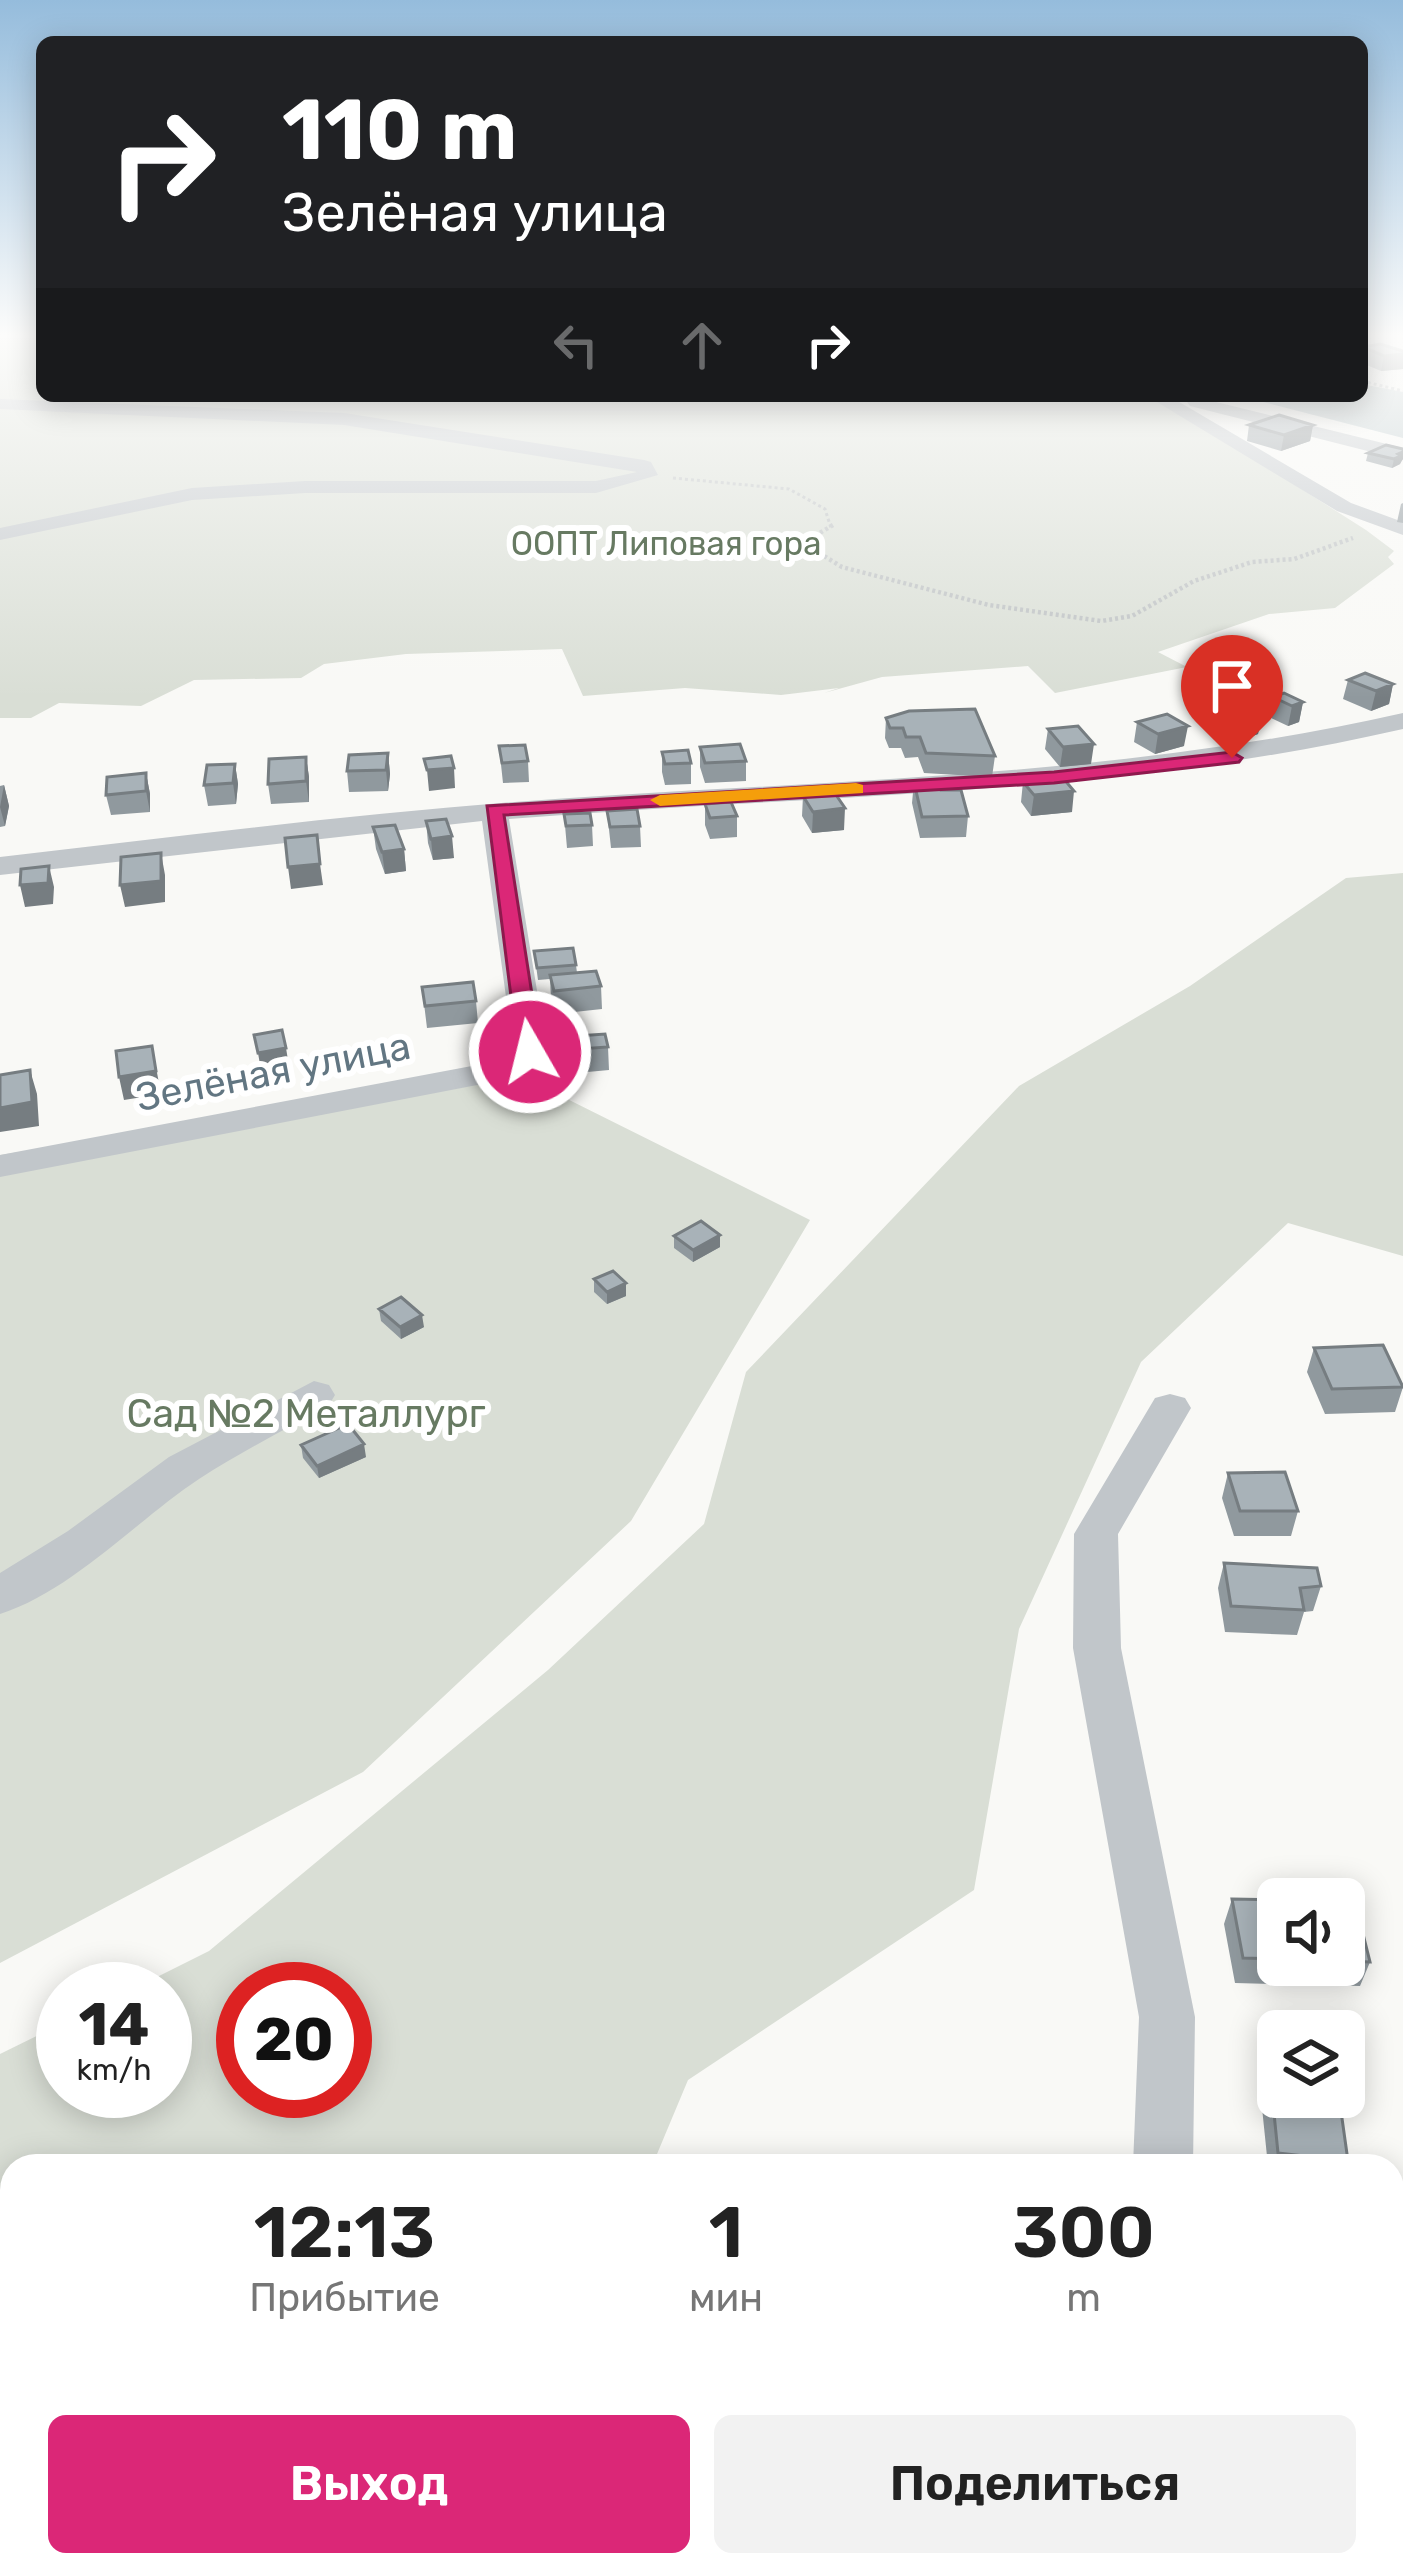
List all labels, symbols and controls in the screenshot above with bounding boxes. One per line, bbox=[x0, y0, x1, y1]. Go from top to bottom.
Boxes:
text: 110 m bbox=[282, 80, 517, 180]
icon: right bbox=[84, 84, 240, 240]
text: Зелёная улица bbox=[282, 181, 668, 245]
icon: left bbox=[543, 312, 609, 378]
icon: ahead bbox=[669, 312, 735, 378]
icon: right bbox=[795, 312, 861, 378]
park label: ООПТ Липовая гора bbox=[511, 524, 821, 563]
pin bbox=[1181, 635, 1283, 758]
icon: arrive bbox=[1199, 653, 1265, 719]
position arrow bbox=[467, 989, 593, 1115]
street label: Зелёная улица bbox=[132, 1023, 414, 1121]
park label: Сад №2 Металлург bbox=[127, 1391, 486, 1437]
map controls bbox=[1257, 1878, 1365, 2118]
button: sound bbox=[1257, 1878, 1365, 1986]
speed limit sign: 20 bbox=[216, 1962, 372, 2118]
text: 14 bbox=[79, 1989, 149, 2060]
button: layers bbox=[1257, 2010, 1365, 2118]
text: km/h bbox=[77, 2052, 151, 2088]
text: 12:13 bbox=[254, 2190, 435, 2275]
text: 1 bbox=[709, 2190, 743, 2275]
text: 300 bbox=[1012, 2190, 1155, 2275]
text: Прибытие bbox=[249, 2275, 440, 2321]
text: мин bbox=[689, 2275, 763, 2321]
text: m bbox=[1066, 2275, 1101, 2321]
button: Выход bbox=[48, 2415, 690, 2553]
button: Поделиться bbox=[714, 2415, 1356, 2553]

